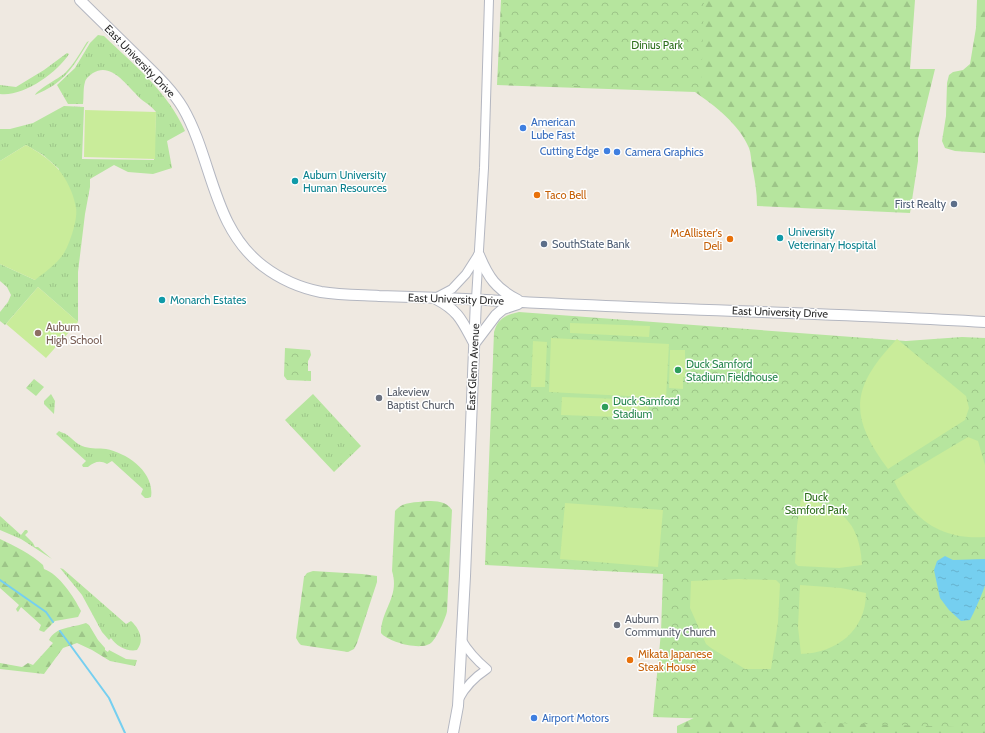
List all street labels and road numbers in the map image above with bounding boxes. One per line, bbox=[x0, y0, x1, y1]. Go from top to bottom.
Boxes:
street label: East University Drive bbox=[102, 22, 179, 101]
street label: East University Drive bbox=[408, 290, 505, 308]
street label: East University Drive bbox=[732, 303, 829, 321]
street label: East Glenn Avenue bbox=[464, 323, 482, 411]

